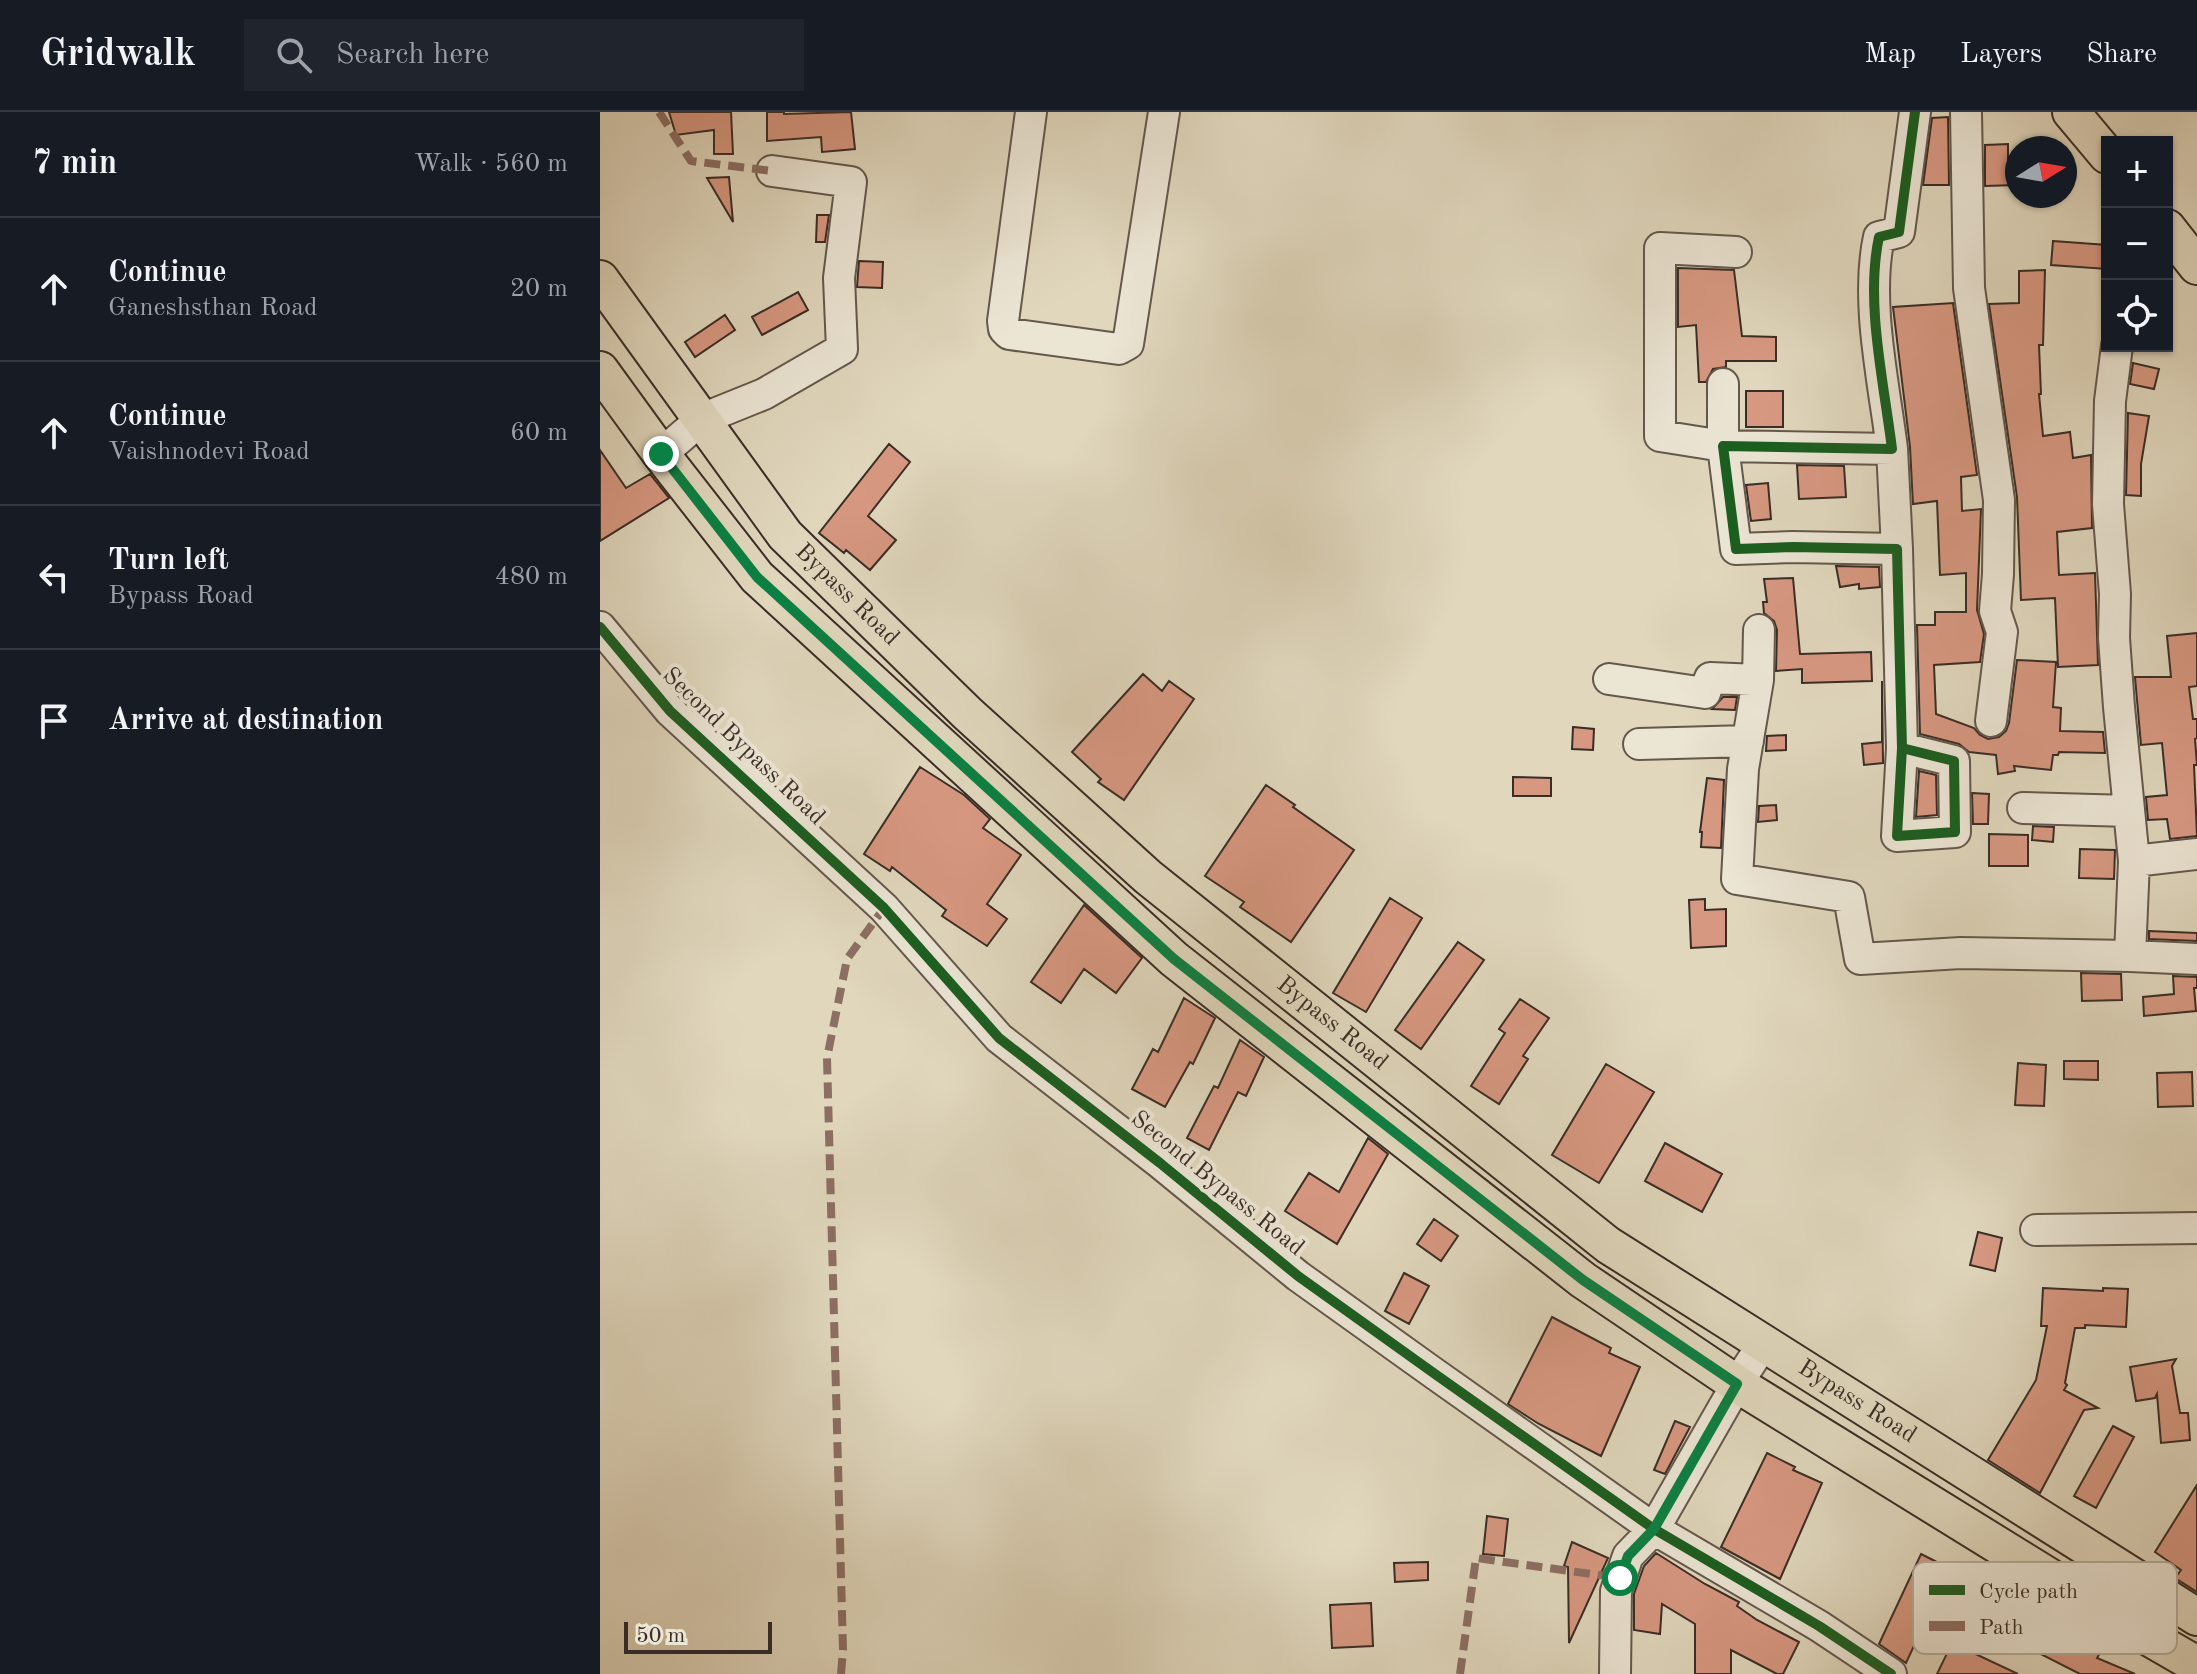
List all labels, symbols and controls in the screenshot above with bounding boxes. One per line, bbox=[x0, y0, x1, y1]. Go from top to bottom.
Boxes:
search box bbox=[244, 19, 804, 91]
icon: search bbox=[272, 33, 316, 77]
text: Gridwalk bbox=[40, 36, 196, 74]
text: Search here bbox=[336, 40, 489, 70]
text: Map bbox=[1864, 41, 1916, 69]
text: Layers bbox=[1960, 41, 2042, 69]
text: Share bbox=[2086, 41, 2157, 69]
north arrow bbox=[2005, 136, 2077, 208]
map controls bbox=[2101, 136, 2173, 352]
button: + bbox=[2101, 136, 2173, 208]
text: 7 min bbox=[32, 147, 117, 181]
text: Walk · 560 m bbox=[414, 151, 568, 177]
button: − bbox=[2101, 208, 2173, 280]
text: Continue bbox=[108, 258, 227, 288]
icon: ahead bbox=[32, 267, 76, 311]
text: 20 m bbox=[510, 276, 568, 302]
button: locate bbox=[2101, 280, 2173, 352]
text: Ganeshsthan Road bbox=[108, 295, 318, 321]
text: Continue bbox=[108, 402, 227, 432]
icon: ahead bbox=[32, 411, 76, 455]
text: 60 m bbox=[510, 420, 568, 446]
route end bbox=[643, 436, 679, 472]
text: Vaishnodevi Road bbox=[108, 439, 310, 465]
street label: Bypass Road bbox=[790, 540, 903, 651]
text: Turn left bbox=[108, 546, 229, 576]
icon: left bbox=[32, 555, 76, 599]
text: 480 m bbox=[495, 564, 568, 590]
text: Bypass Road bbox=[108, 583, 254, 609]
street label: Second Bypass Road bbox=[657, 664, 829, 830]
icon: arrive bbox=[32, 699, 76, 743]
text: Arrive at destination bbox=[108, 706, 383, 736]
street label: Bypass Road bbox=[1272, 973, 1392, 1075]
street label: Second Bypass Road bbox=[1126, 1107, 1308, 1261]
street label: Bypass Road bbox=[1793, 1356, 1920, 1448]
route start bbox=[1602, 1560, 1638, 1596]
legend bbox=[1913, 1562, 2177, 1654]
text: Cycle path bbox=[1979, 1581, 2078, 1603]
text: Path bbox=[1979, 1617, 2024, 1639]
scale bar bbox=[624, 1618, 772, 1654]
text: 50 m bbox=[636, 1625, 685, 1647]

